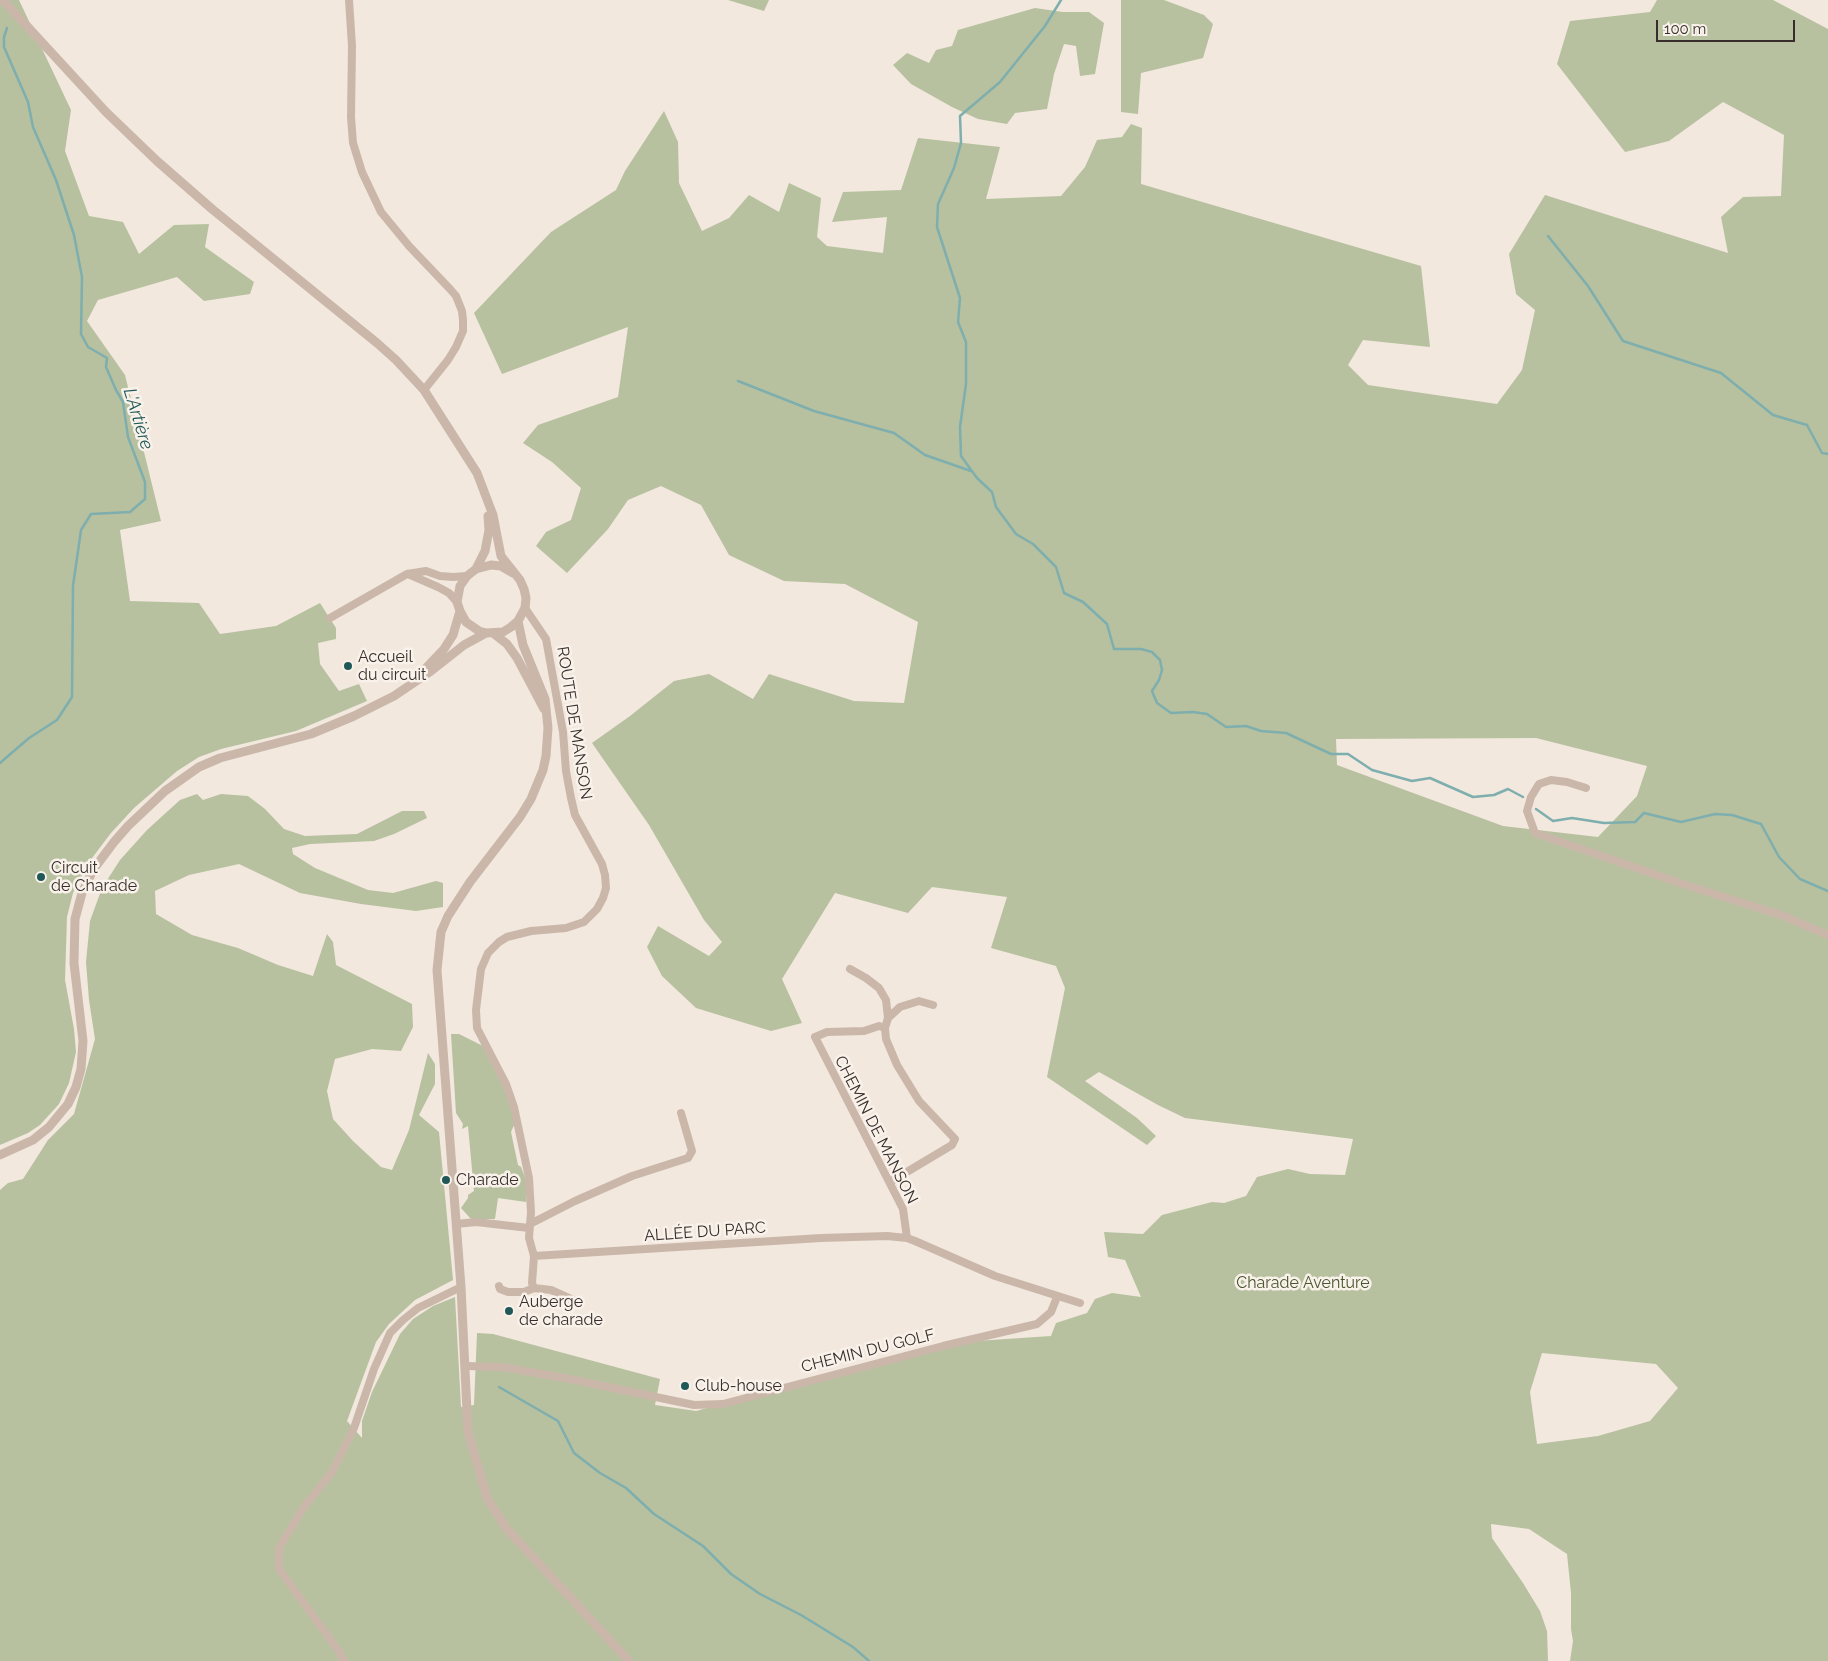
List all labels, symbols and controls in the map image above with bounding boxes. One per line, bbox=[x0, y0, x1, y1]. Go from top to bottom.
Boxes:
scale bar bbox=[1658, 10, 1797, 42]
text: 100 m bbox=[1664, 20, 1706, 38]
water label: L'Artière bbox=[118, 386, 158, 452]
street label: ROUTE DE MANSON bbox=[552, 645, 596, 801]
place label: Accueil du circuit bbox=[358, 647, 426, 685]
marker: Accueil du circuit bbox=[342, 660, 354, 672]
place label: Circuit de Charade bbox=[51, 858, 137, 896]
marker: Circuit de Charade bbox=[35, 871, 47, 883]
street label: CHEMIN DE MANSON bbox=[830, 1053, 922, 1207]
place label: Charade bbox=[456, 1170, 519, 1190]
marker: Charade bbox=[440, 1174, 452, 1186]
street label: ALLÉE DU PARC bbox=[643, 1218, 767, 1246]
park label: Charade Aventure bbox=[1236, 1273, 1370, 1293]
place label: Auberge de charade bbox=[519, 1292, 603, 1330]
marker: Auberge de charade bbox=[503, 1305, 515, 1317]
street label: CHEMIN DU GOLF bbox=[799, 1325, 937, 1377]
place label: Club-house bbox=[695, 1376, 782, 1396]
marker: Club-house bbox=[679, 1380, 691, 1392]

